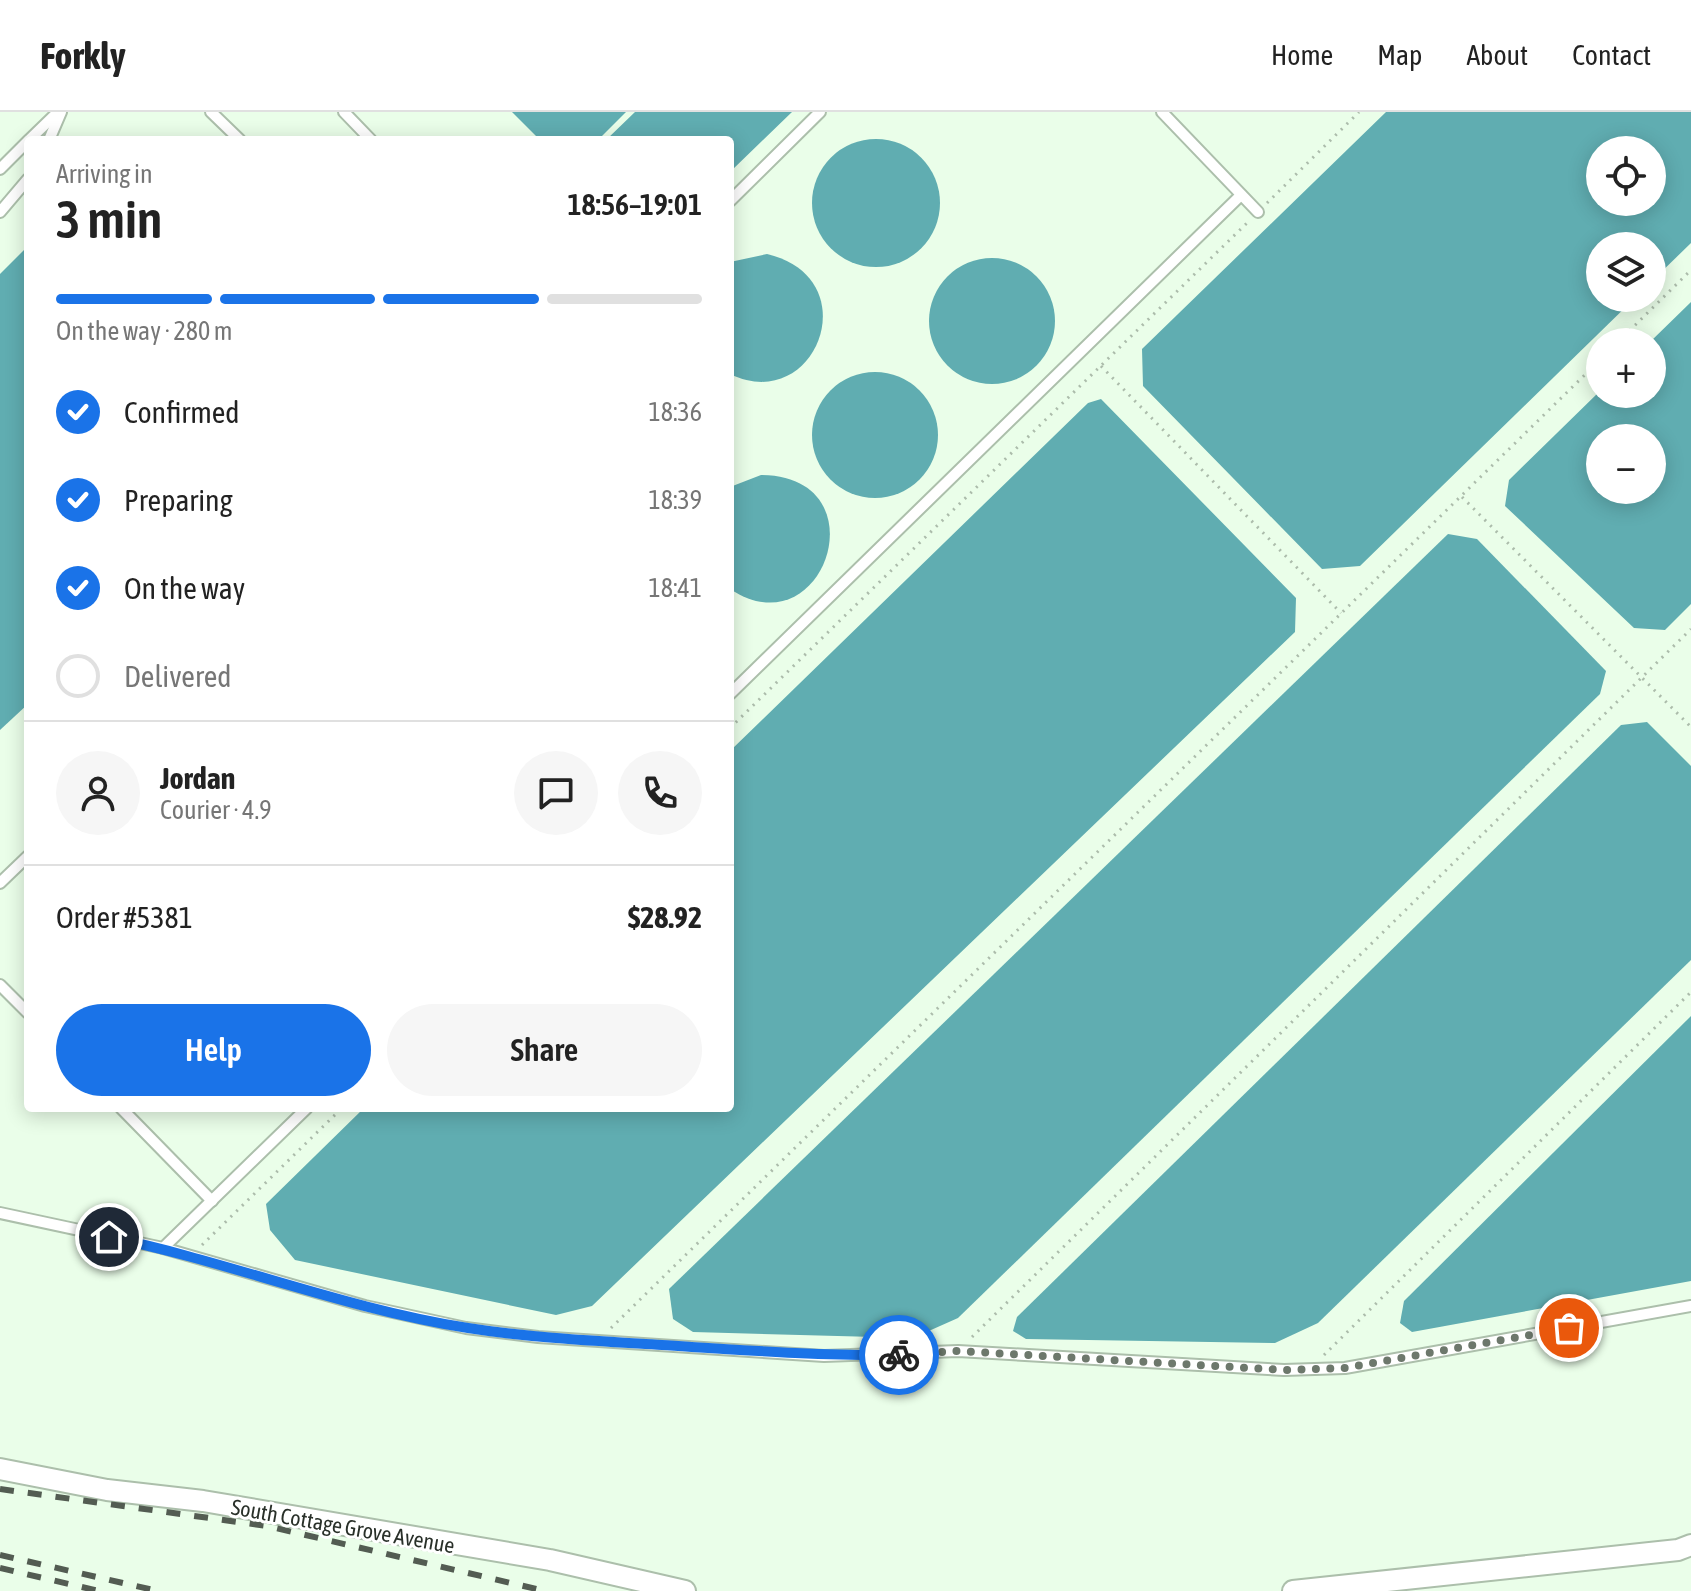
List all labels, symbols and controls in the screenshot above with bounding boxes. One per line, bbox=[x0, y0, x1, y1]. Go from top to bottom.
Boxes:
text: Forkly bbox=[40, 34, 126, 77]
text: Home bbox=[1271, 39, 1333, 71]
text: Map bbox=[1377, 39, 1422, 71]
text: About bbox=[1466, 39, 1528, 71]
text: Contact bbox=[1572, 39, 1651, 71]
map controls bbox=[1586, 136, 1666, 504]
button: locate bbox=[1586, 136, 1666, 216]
text: Arriving in bbox=[56, 159, 153, 189]
text: 18:56–19:01 bbox=[567, 187, 702, 221]
text: 3 min bbox=[56, 189, 162, 249]
button: layers bbox=[1586, 232, 1666, 312]
text: On the way · 280 m bbox=[56, 316, 233, 346]
button: + bbox=[1586, 328, 1666, 408]
icon: check bbox=[56, 390, 100, 434]
text: Confirmed bbox=[124, 395, 239, 429]
text: 18:36 bbox=[648, 397, 702, 427]
button: − bbox=[1586, 424, 1666, 504]
icon: check bbox=[56, 478, 100, 522]
text: Preparing bbox=[124, 483, 233, 517]
text: 18:39 bbox=[648, 485, 702, 515]
icon: check bbox=[56, 566, 100, 610]
text: On the way bbox=[124, 571, 245, 605]
text: 18:41 bbox=[648, 573, 702, 603]
text: Delivered bbox=[124, 659, 232, 693]
button: person bbox=[56, 751, 140, 835]
button: chat bbox=[514, 751, 598, 835]
button: phone bbox=[618, 751, 702, 835]
text: Jordan bbox=[160, 761, 235, 795]
text: Courier · 4.9 bbox=[160, 795, 271, 825]
text: Order #5381 bbox=[56, 900, 193, 934]
text: $28.92 bbox=[628, 900, 702, 934]
button: Help bbox=[56, 1004, 371, 1096]
button: Share bbox=[387, 1004, 702, 1096]
pin bbox=[75, 1203, 143, 1271]
icon: home bbox=[87, 1215, 131, 1259]
pin bbox=[1535, 1294, 1603, 1362]
icon: bag bbox=[1547, 1306, 1591, 1350]
courier bbox=[859, 1315, 939, 1395]
icon: bike bbox=[877, 1333, 921, 1377]
street label: South Cottage Grove Avenue bbox=[229, 1494, 457, 1558]

